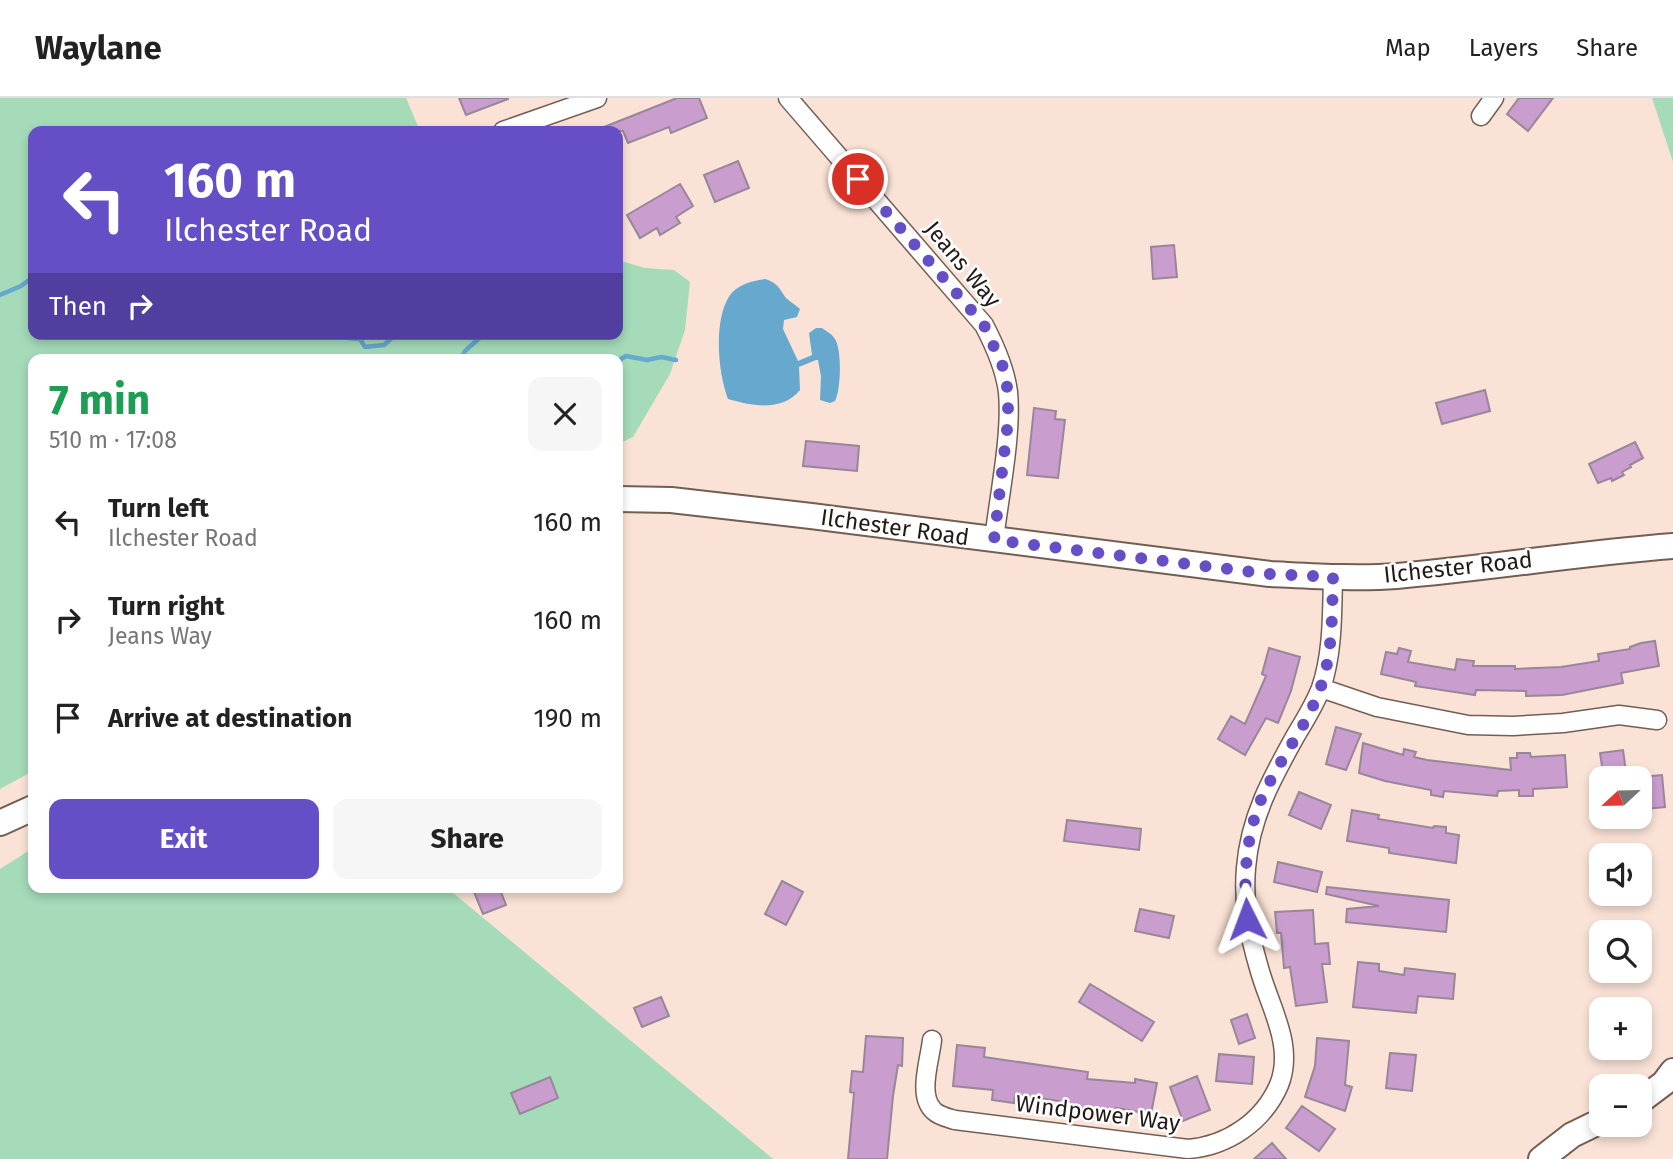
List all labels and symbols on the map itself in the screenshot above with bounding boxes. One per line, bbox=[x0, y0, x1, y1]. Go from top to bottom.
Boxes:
pin bbox=[828, 149, 888, 209]
street label: Jeans Way bbox=[919, 215, 1008, 313]
street label: Ilchester Road bbox=[819, 503, 971, 551]
street label: Ilchester Road bbox=[1382, 545, 1534, 589]
north arrow bbox=[1589, 766, 1652, 830]
position arrow bbox=[1210, 882, 1284, 956]
street label: Windpower Way bbox=[1014, 1089, 1183, 1137]

